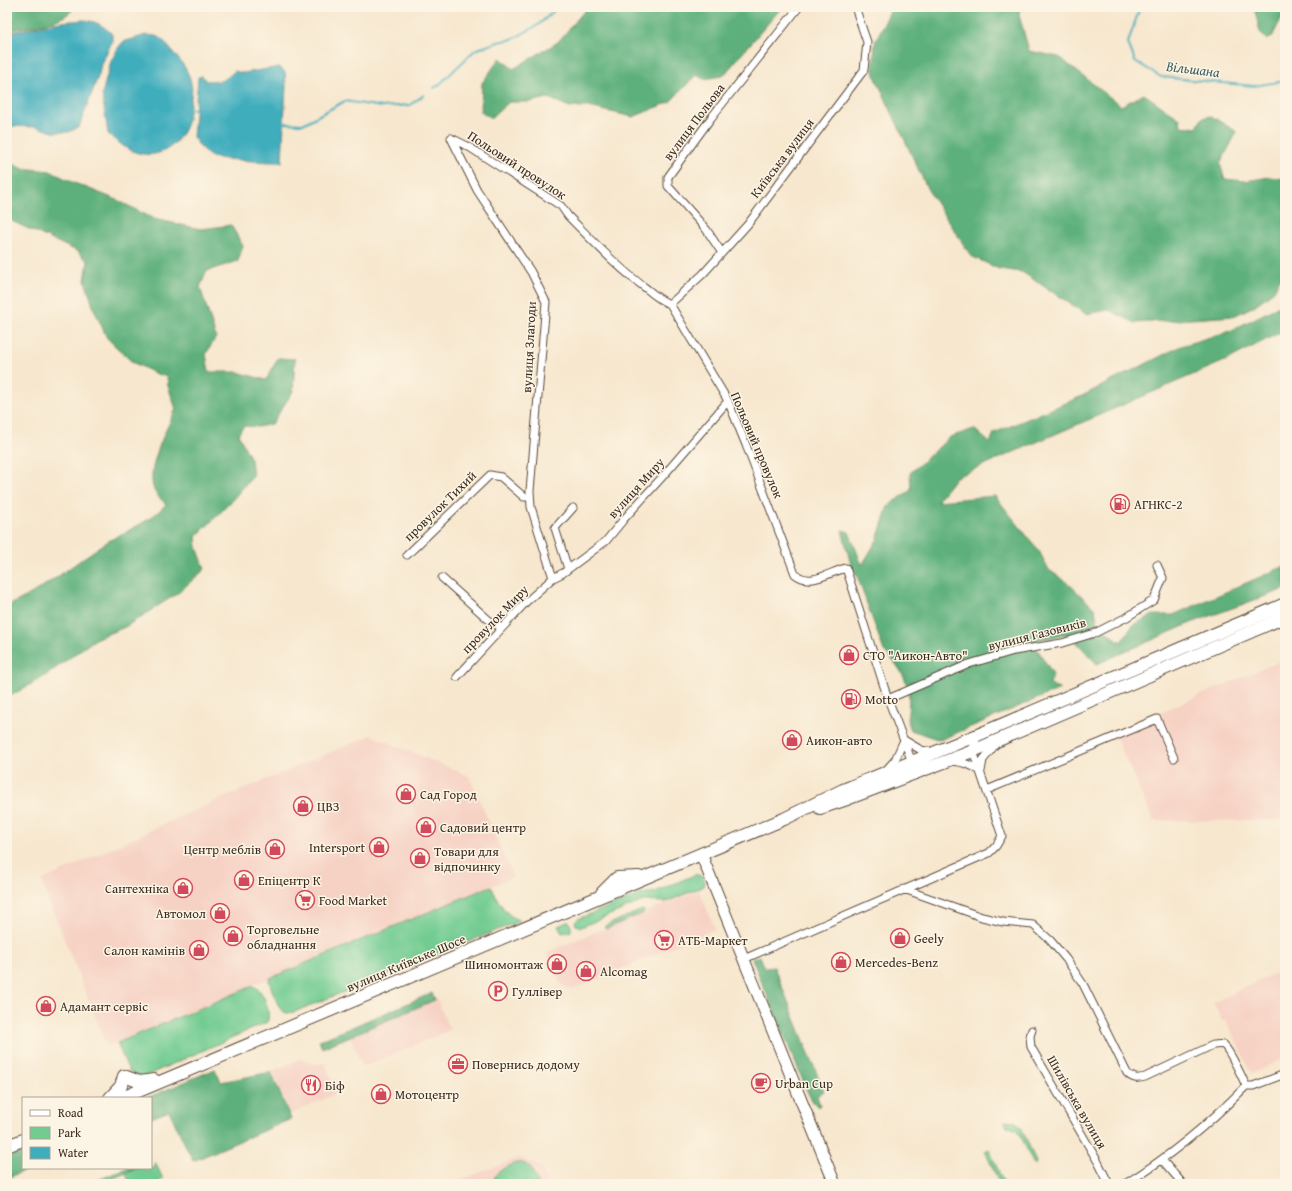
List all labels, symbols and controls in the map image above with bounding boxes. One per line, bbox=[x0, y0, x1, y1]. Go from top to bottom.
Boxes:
water label: Вільшана bbox=[1164, 56, 1221, 82]
street label: вулиця Польова bbox=[659, 79, 730, 165]
street label: Київська вулиця bbox=[746, 114, 819, 202]
street label: Польовий провулок bbox=[464, 126, 570, 204]
street label: вулиця Злагоди bbox=[517, 300, 541, 393]
street label: Польовий провулок bbox=[726, 389, 788, 501]
street label: вулиця Миру bbox=[603, 453, 669, 523]
street label: провулок Тихий bbox=[399, 466, 481, 546]
fuel station icon: АГНКС-2 bbox=[1109, 493, 1131, 515]
place label: АГНКС-2 bbox=[1134, 495, 1183, 514]
street label: провулок Миру bbox=[457, 580, 533, 658]
street label: вулиця Газовиків bbox=[986, 613, 1088, 655]
shop icon: СТО "Аикон-Авто" bbox=[838, 644, 860, 666]
place label: СТО "Аикон-Авто" bbox=[863, 646, 968, 665]
fuel station icon: Motto bbox=[840, 688, 862, 710]
place label: Motto bbox=[865, 690, 898, 709]
shop icon: Аикон-авто bbox=[781, 729, 803, 751]
place label: Аикон-авто bbox=[806, 731, 873, 750]
shop icon: Сад Город bbox=[395, 783, 417, 805]
place label: Сад Город bbox=[420, 785, 477, 804]
shop icon: ЦВЗ bbox=[292, 795, 314, 817]
place label: ЦВЗ bbox=[317, 797, 340, 816]
shop icon: Садовий центр bbox=[415, 816, 437, 838]
place label: Садовий центр bbox=[440, 818, 526, 837]
shop icon: Intersport bbox=[368, 836, 390, 858]
shop icon: Центр меблів bbox=[264, 838, 286, 860]
place label: Intersport bbox=[309, 838, 365, 857]
place label: Центр меблів bbox=[184, 840, 261, 859]
place label: Товари для відпочинку bbox=[434, 842, 501, 876]
shop icon: Товари для відпочинку bbox=[409, 847, 431, 869]
shop icon: Епіцентр К bbox=[233, 869, 255, 891]
place label: Епіцентр К bbox=[258, 871, 321, 890]
shop icon: Сантехніка bbox=[172, 877, 194, 899]
place label: Сантехніка bbox=[105, 879, 170, 898]
supermarket icon: Food Market bbox=[294, 889, 316, 911]
place label: Food Market bbox=[319, 891, 388, 910]
shop icon: Автомол bbox=[209, 902, 231, 924]
place label: Автомол bbox=[156, 904, 206, 923]
place label: Торговельне обладнання bbox=[247, 920, 319, 954]
shop icon: Торговельне обладнання bbox=[222, 925, 244, 947]
shop icon: Geely bbox=[889, 927, 911, 949]
street label: вулиця Київське Шосе bbox=[343, 929, 469, 997]
supermarket icon: АТБ-Маркет bbox=[653, 929, 675, 951]
place label: Geely bbox=[914, 929, 945, 948]
place label: АТБ-Маркет bbox=[678, 931, 748, 950]
shop icon: Салон камінів bbox=[188, 939, 210, 961]
place label: Салон камінів bbox=[104, 941, 185, 960]
shop icon: Mercedes-Benz bbox=[830, 951, 852, 973]
shop icon: Шиномонтаж bbox=[546, 953, 568, 975]
place label: Mercedes-Benz bbox=[855, 953, 938, 972]
place label: Шиномонтаж bbox=[465, 955, 543, 974]
shop icon: Alcomag bbox=[575, 960, 597, 982]
place label: Alcomag bbox=[600, 962, 648, 981]
parking icon: Гуллівер bbox=[487, 980, 509, 1002]
place label: Гуллівер bbox=[512, 982, 562, 1001]
shop icon: Адамант сервіс bbox=[35, 995, 57, 1017]
place label: Адамант сервіс bbox=[60, 997, 148, 1016]
street label: Шилівська вулиця bbox=[1042, 1052, 1112, 1153]
office icon: Повернись додому bbox=[447, 1053, 469, 1075]
place label: Повернись додому bbox=[472, 1055, 580, 1074]
cafe icon: Urban Cup bbox=[750, 1072, 772, 1094]
restaurant icon: Біф bbox=[300, 1074, 322, 1096]
place label: Urban Cup bbox=[775, 1074, 833, 1093]
place label: Біф bbox=[325, 1076, 345, 1095]
shop icon: Мотоцентр bbox=[370, 1083, 392, 1105]
place label: Мотоцентр bbox=[395, 1085, 459, 1104]
legend bbox=[22, 1097, 152, 1169]
text: Road bbox=[58, 1104, 84, 1121]
text: Park bbox=[58, 1124, 82, 1141]
text: Water bbox=[58, 1144, 88, 1161]

